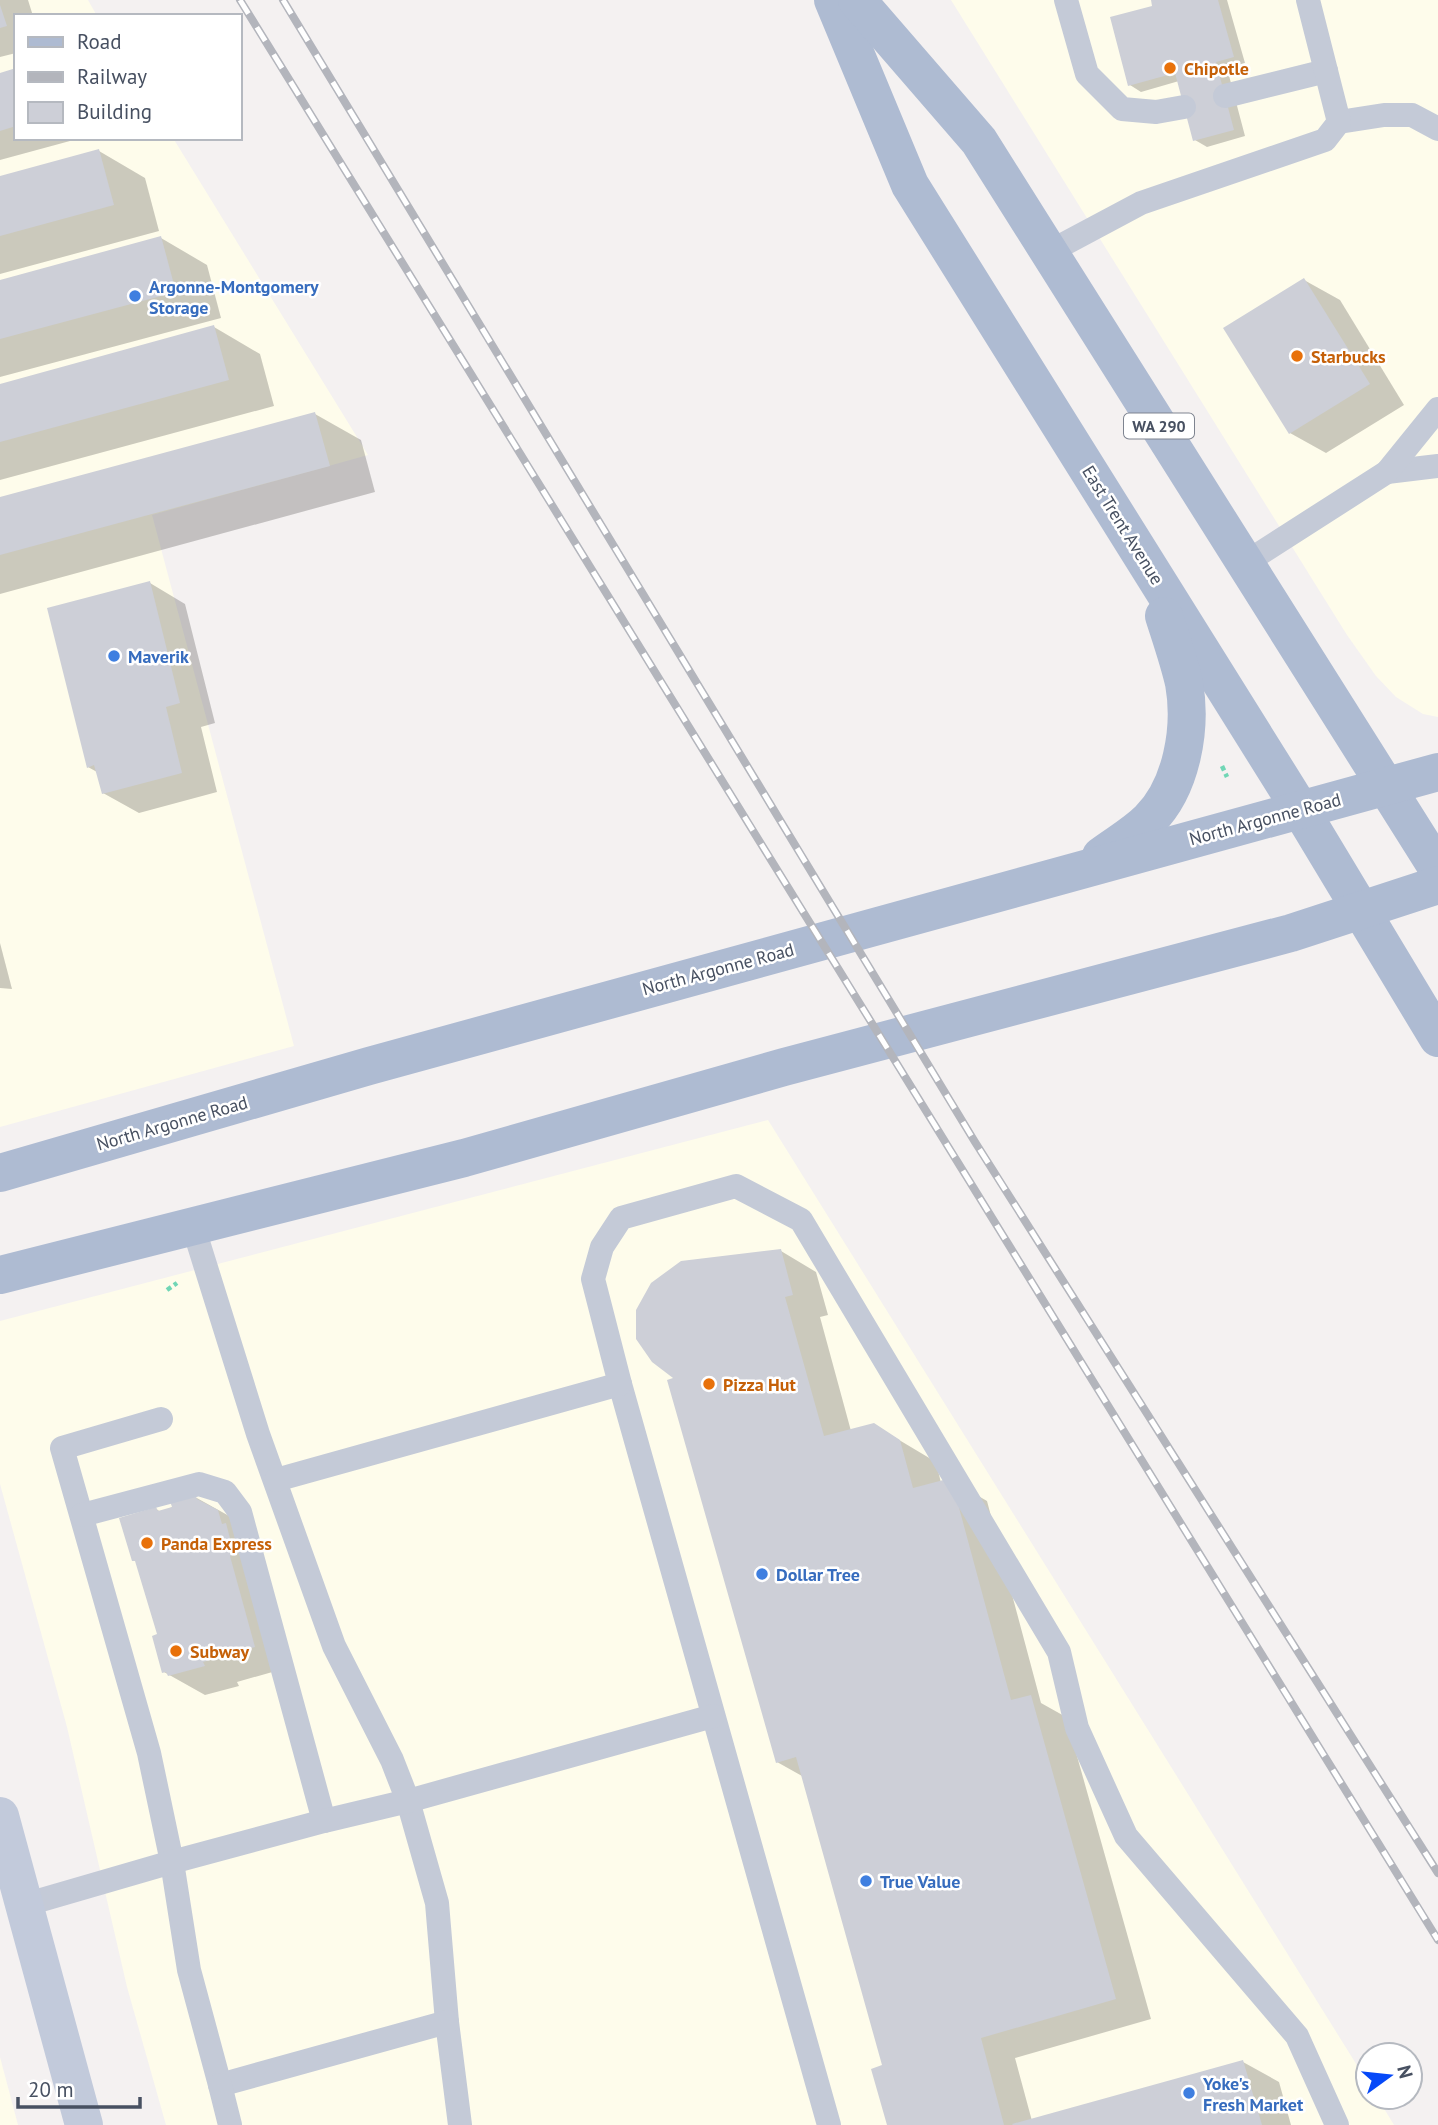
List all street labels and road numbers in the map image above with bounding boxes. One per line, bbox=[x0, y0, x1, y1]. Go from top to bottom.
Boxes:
road number: WA 290 bbox=[1124, 414, 1194, 438]
street label: East Trent Avenue bbox=[1077, 461, 1169, 589]
street label: North Argonne Road bbox=[1187, 788, 1343, 850]
street label: North Argonne Road bbox=[640, 938, 796, 1000]
street label: North Argonne Road bbox=[94, 1090, 250, 1156]

